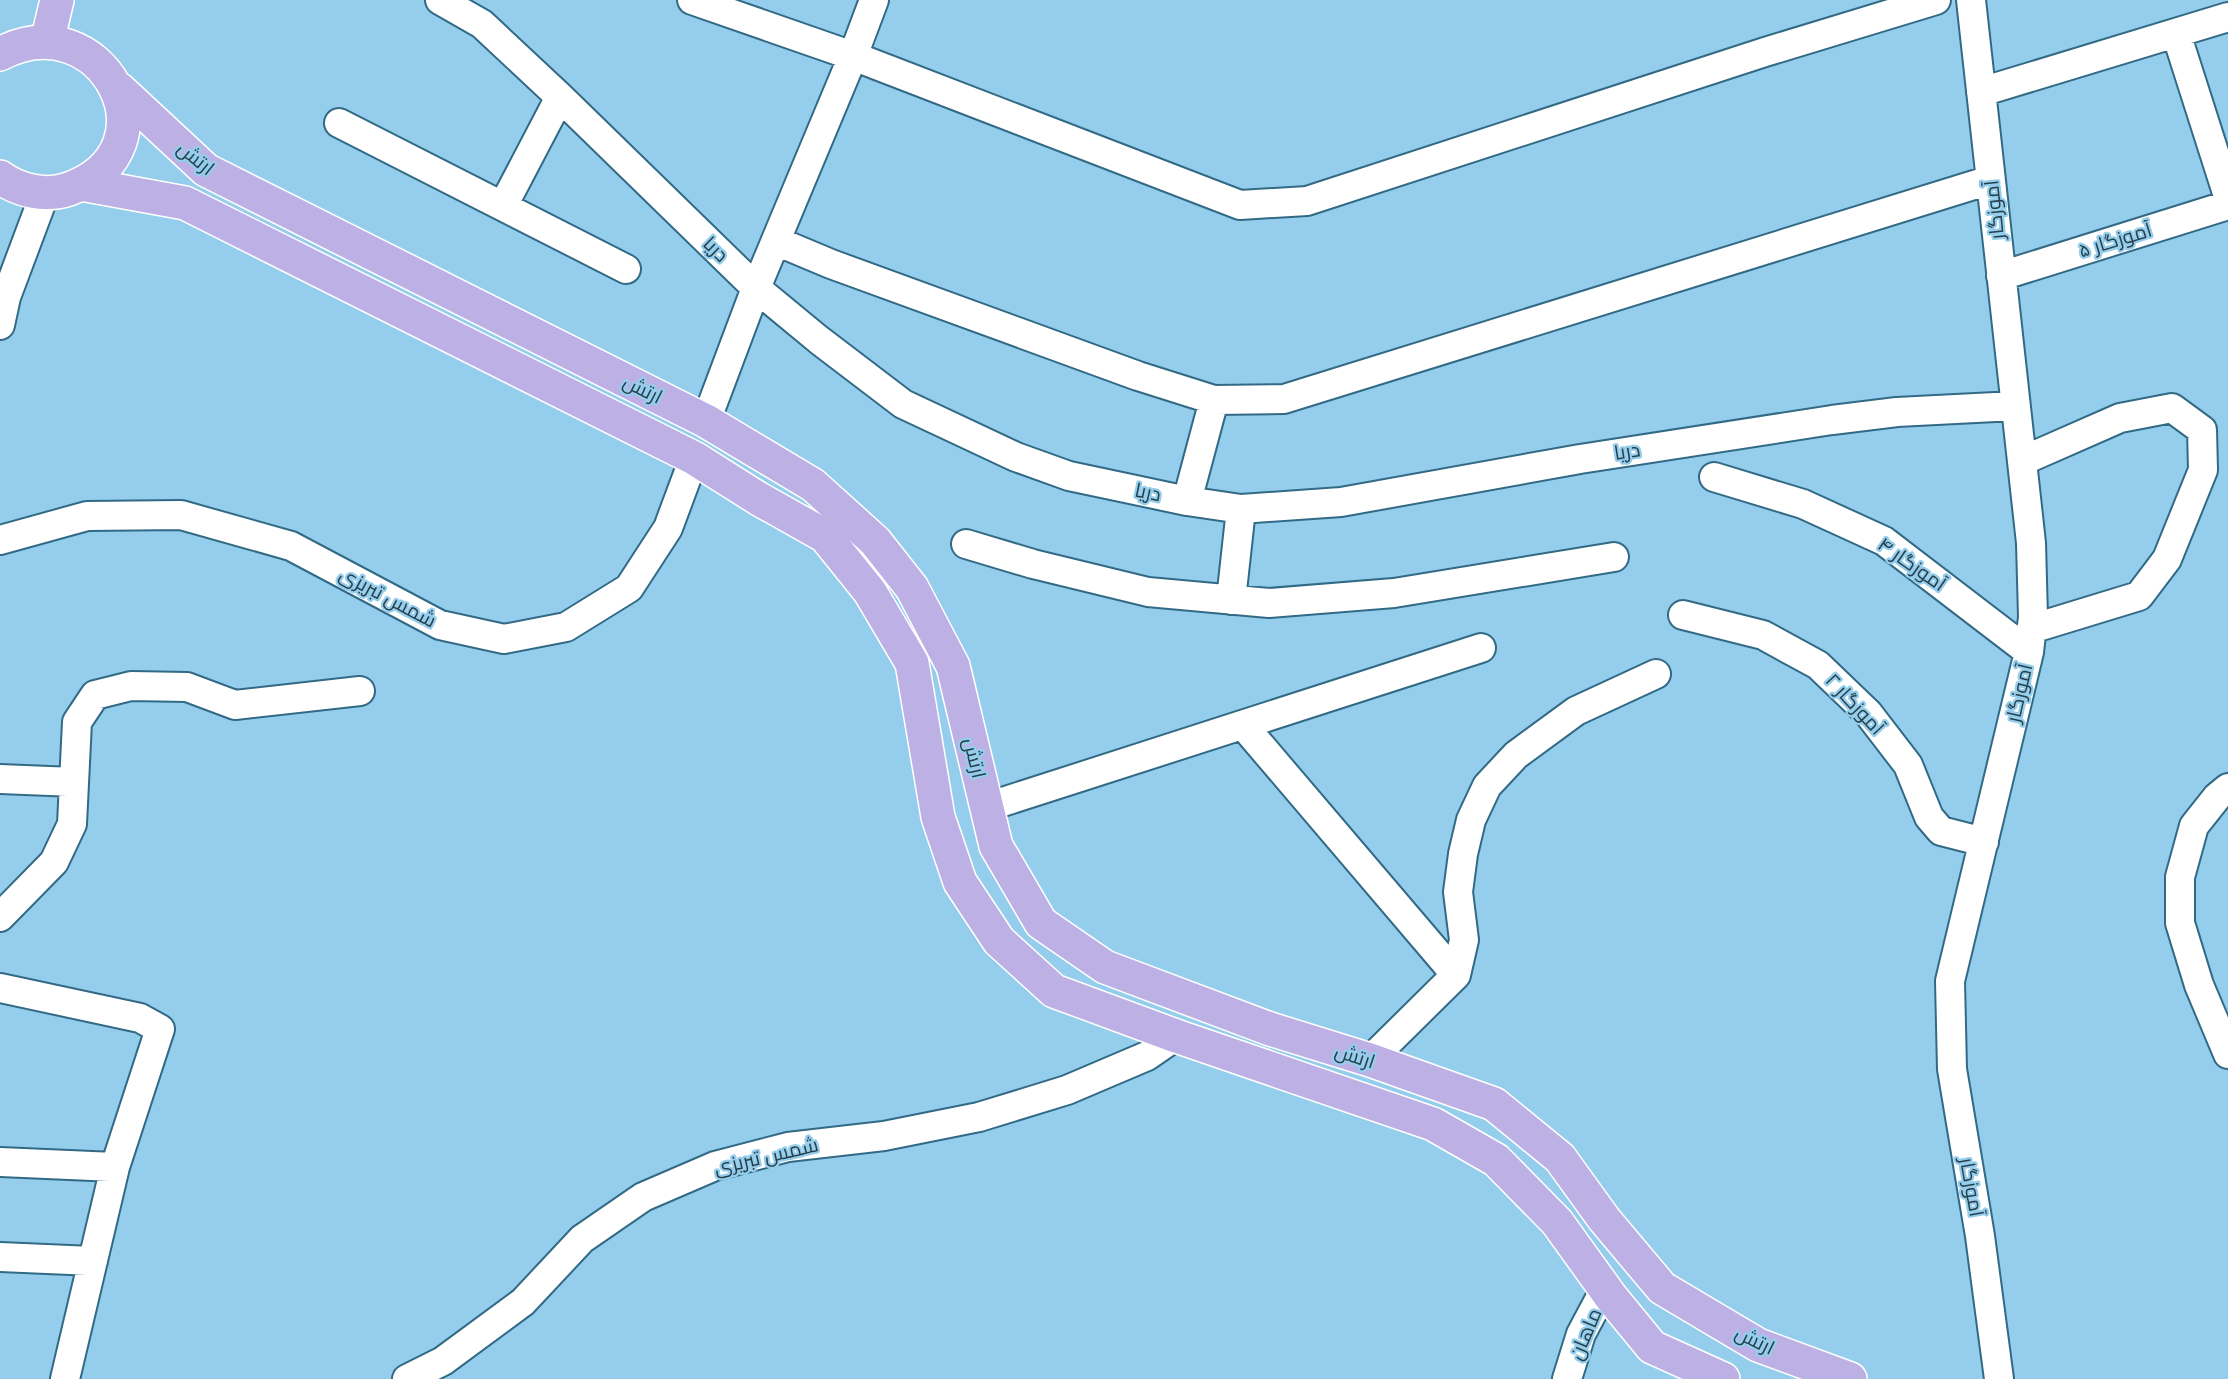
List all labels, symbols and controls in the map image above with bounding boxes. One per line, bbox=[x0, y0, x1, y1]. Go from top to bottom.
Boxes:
street label: ارتش bbox=[172, 134, 221, 181]
street label: آموزگار bbox=[1977, 178, 2010, 242]
street label: آموزگار ۵ bbox=[2075, 215, 2155, 263]
street label: دریا bbox=[698, 230, 735, 267]
street label: ارتش bbox=[619, 367, 668, 410]
street label: دریا bbox=[1612, 435, 1642, 466]
street label: دریا bbox=[1132, 476, 1164, 507]
street label: آموزگار ۴ bbox=[1873, 530, 1952, 597]
street label: شمس تبریزی bbox=[335, 560, 441, 633]
street label: آموزگار bbox=[1998, 660, 2039, 726]
street label: آموزگار ۲ bbox=[1820, 667, 1891, 741]
street label: ارتش bbox=[958, 735, 993, 781]
street label: ارتش bbox=[1332, 1036, 1379, 1075]
street label: شمس تبریزی bbox=[711, 1130, 821, 1181]
street label: آموزگار bbox=[1954, 1154, 1991, 1219]
street label: ماهان bbox=[1562, 1304, 1607, 1364]
street label: ارتش bbox=[1731, 1318, 1780, 1361]

